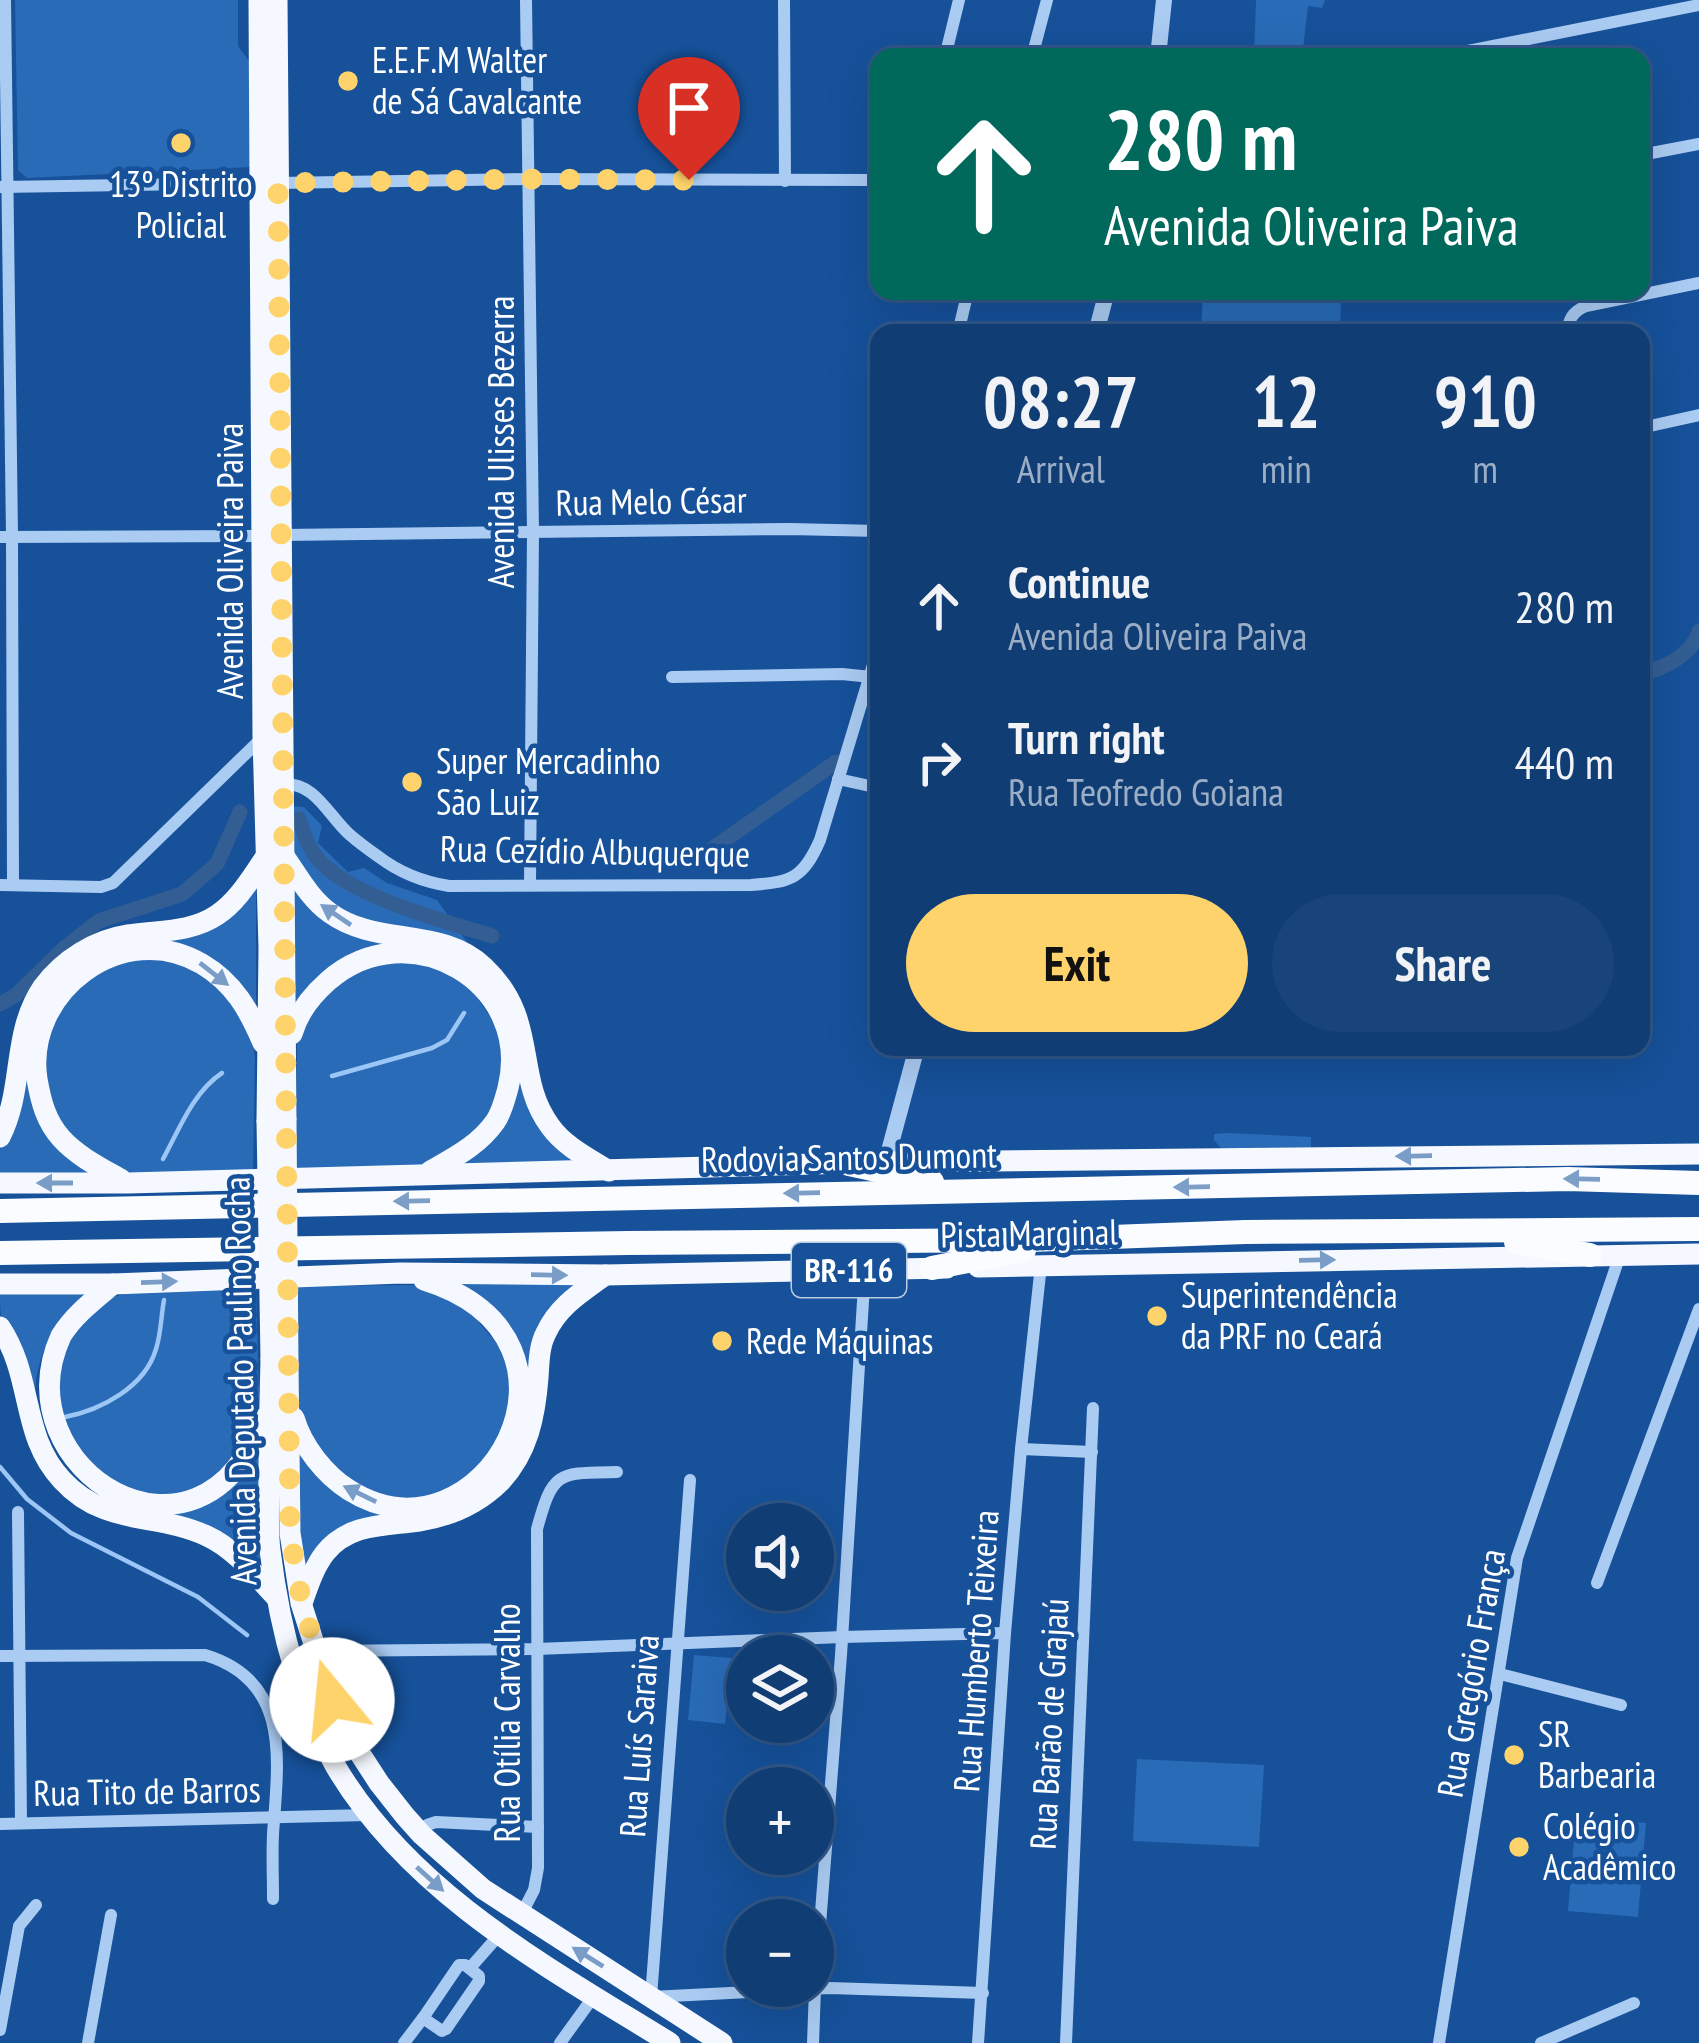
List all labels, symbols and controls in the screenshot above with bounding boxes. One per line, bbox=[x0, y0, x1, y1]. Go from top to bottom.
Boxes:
place label: E.E.F.M Walter de Sá Cavalcante bbox=[372, 36, 582, 124]
pin bbox=[638, 57, 740, 180]
marker: E.E.F.M Walter de Sá Cavalcante bbox=[335, 68, 361, 94]
icon: arrive bbox=[656, 75, 722, 141]
text: 280 m bbox=[1104, 84, 1297, 193]
icon: ahead bbox=[906, 96, 1062, 252]
marker: 13º Distrito Policial bbox=[168, 130, 194, 156]
place label: 13º Distrito Policial bbox=[109, 160, 253, 248]
text: Avenida Oliveira Paiva bbox=[1104, 190, 1519, 260]
street label: Avenida Ulisses Bezerra bbox=[477, 295, 524, 589]
text: 08:27 bbox=[983, 354, 1139, 447]
text: 12 bbox=[1252, 354, 1321, 447]
text: 910 bbox=[1434, 354, 1537, 447]
street label: Avenida Oliveira Paiva bbox=[206, 423, 253, 699]
text: Arrival bbox=[1017, 443, 1105, 494]
text: min bbox=[1261, 443, 1312, 494]
text: m bbox=[1473, 443, 1498, 494]
street label: Rua Melo César bbox=[555, 475, 747, 526]
text: Continue bbox=[1008, 552, 1150, 610]
icon: ahead bbox=[906, 573, 972, 639]
text: 280 m bbox=[1514, 577, 1614, 635]
text: Avenida Oliveira Paiva bbox=[1008, 610, 1307, 661]
text: Turn right bbox=[1008, 708, 1165, 766]
icon: right bbox=[906, 729, 972, 795]
text: 440 m bbox=[1514, 733, 1614, 791]
place label: Super Mercadinho São Luiz bbox=[436, 737, 661, 825]
text: Rua Teofredo Goiana bbox=[1008, 766, 1284, 817]
marker: Super Mercadinho São Luiz bbox=[399, 769, 425, 795]
street label: Rua Cezídio Albuquerque bbox=[440, 824, 750, 877]
button: Exit bbox=[906, 894, 1248, 1032]
button: Share bbox=[1272, 894, 1614, 1032]
one-way arrow bbox=[320, 904, 353, 926]
one-way arrow bbox=[198, 961, 229, 986]
street label: Rodovia Santos Dumont bbox=[701, 1130, 997, 1183]
one-way arrow bbox=[1394, 1147, 1432, 1166]
one-way arrow bbox=[1562, 1170, 1600, 1189]
one-way arrow bbox=[35, 1173, 73, 1193]
street label: Avenida Deputado Paulino Rocha bbox=[212, 1176, 267, 1586]
one-way arrow bbox=[1172, 1178, 1210, 1197]
one-way arrow bbox=[782, 1183, 820, 1202]
one-way arrow bbox=[392, 1192, 430, 1211]
street label: Pista Marginal bbox=[940, 1207, 1119, 1258]
road number: BR-116 bbox=[792, 1243, 906, 1297]
one-way arrow bbox=[1299, 1250, 1337, 1270]
one-way arrow bbox=[531, 1265, 569, 1284]
place label: Superintendência da PRF no Ceará bbox=[1181, 1271, 1398, 1359]
one-way arrow bbox=[141, 1272, 179, 1291]
marker: Superintendência da PRF no Ceará bbox=[1144, 1303, 1170, 1329]
place label: Rede Máquinas bbox=[746, 1317, 934, 1364]
marker: Rede Máquinas bbox=[709, 1328, 735, 1354]
one-way arrow bbox=[343, 1484, 378, 1504]
map controls bbox=[726, 1503, 834, 2007]
button: sound bbox=[726, 1503, 834, 1611]
street label: Rua Humberto Teixeira bbox=[942, 1508, 1009, 1794]
street label: Rua Gregório França bbox=[1426, 1545, 1515, 1801]
street label: Rua Barão de Grajaú bbox=[1018, 1597, 1079, 1851]
street label: Rua Otília Carvalho bbox=[483, 1603, 530, 1843]
street label: Rua Luís Saraiva bbox=[608, 1633, 669, 1839]
button: layers bbox=[726, 1635, 834, 1743]
position arrow bbox=[269, 1637, 395, 1763]
place label: SR Barbearia bbox=[1538, 1710, 1656, 1798]
marker: SR Barbearia bbox=[1501, 1742, 1527, 1768]
street label: Rua Tito de Barros bbox=[33, 1765, 261, 1816]
button: + bbox=[726, 1767, 834, 1875]
place label: Colégio Acadêmico bbox=[1543, 1802, 1676, 1890]
marker: Colégio Acadêmico bbox=[1506, 1834, 1532, 1860]
one-way arrow bbox=[416, 1865, 445, 1892]
button: − bbox=[726, 1899, 834, 2007]
one-way arrow bbox=[572, 1947, 605, 1969]

